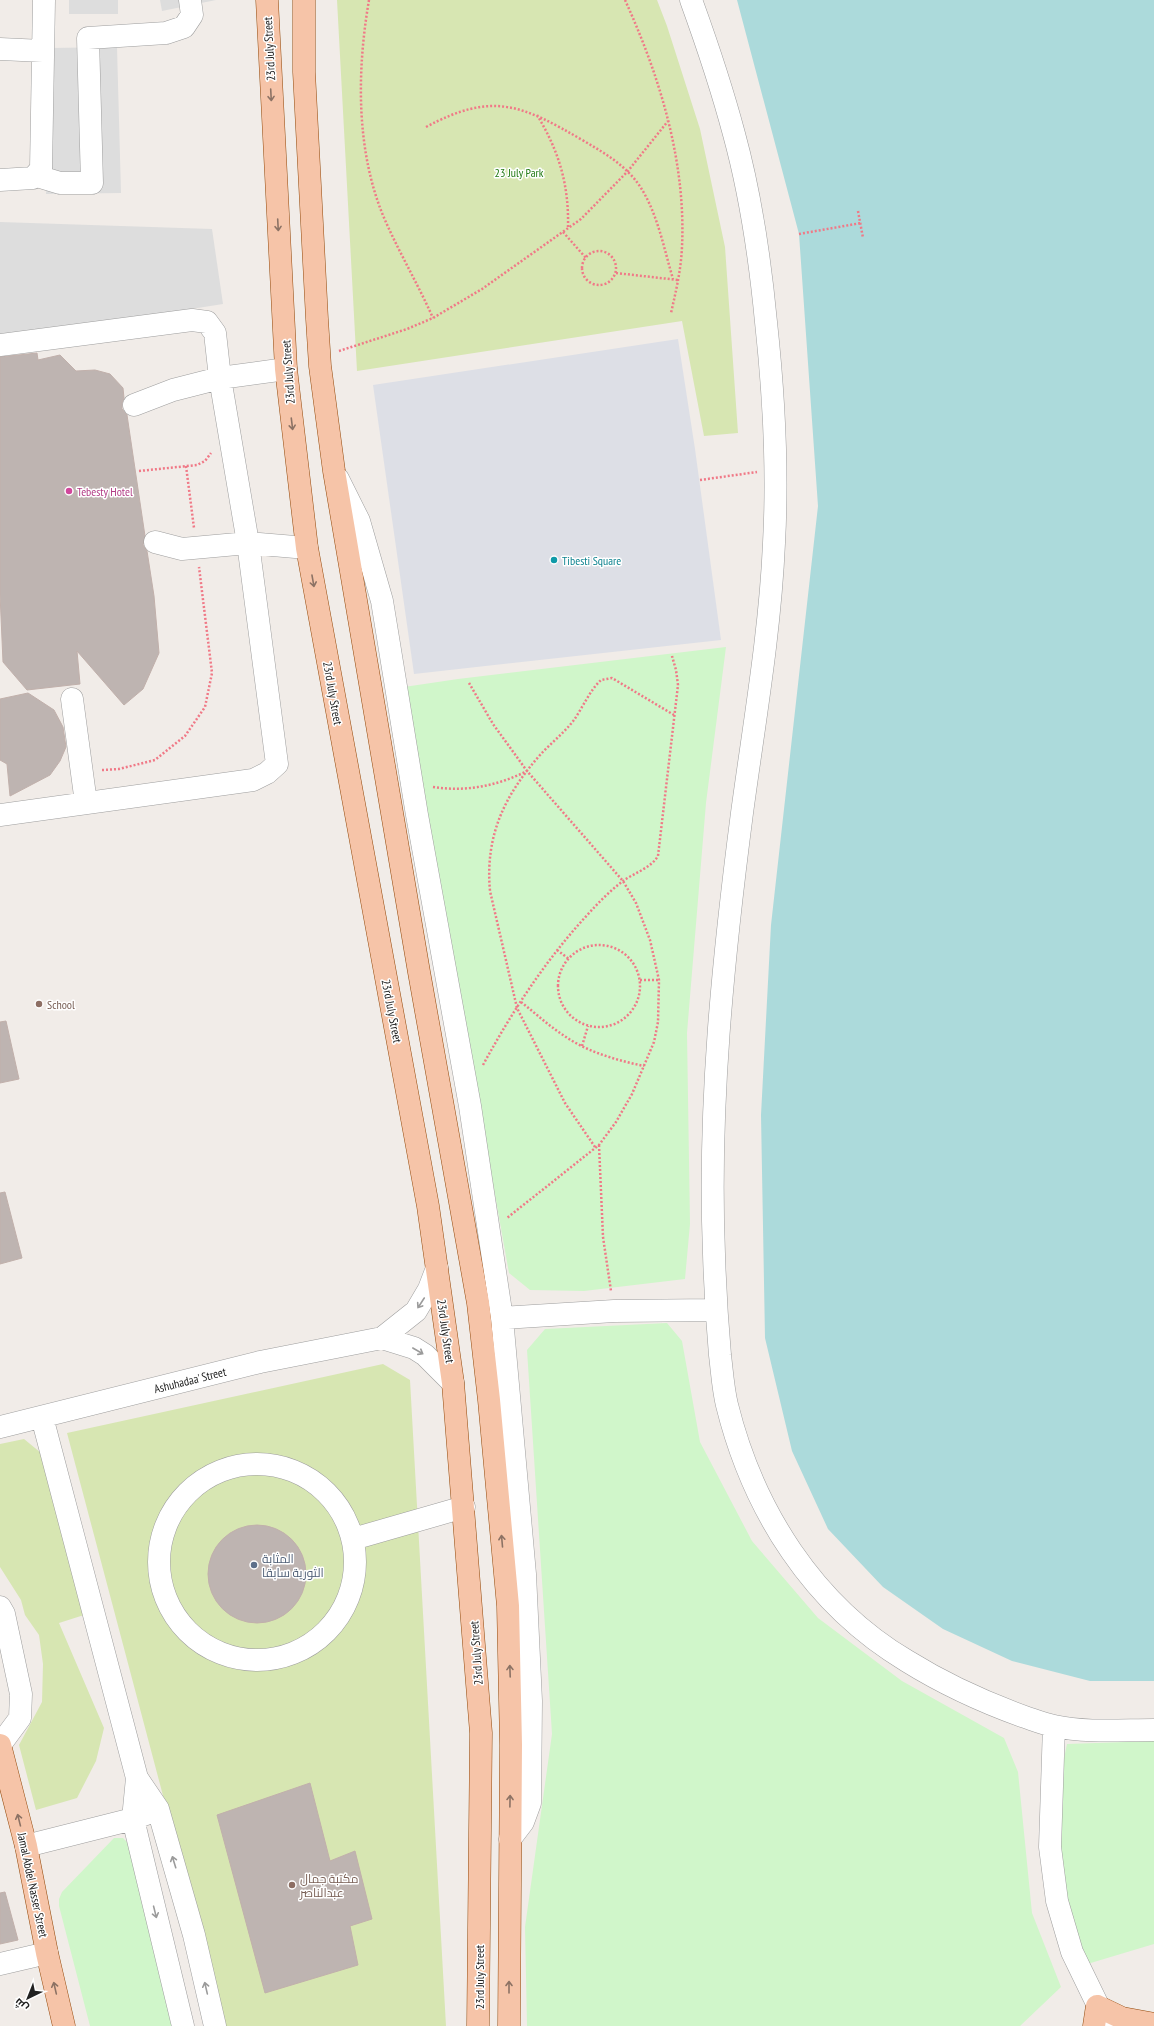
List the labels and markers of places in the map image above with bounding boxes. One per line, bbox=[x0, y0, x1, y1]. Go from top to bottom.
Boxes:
place label: Tebesty Hotel bbox=[77, 484, 133, 499]
marker: Tebesty Hotel bbox=[64, 486, 74, 496]
place label: Tibesti Square bbox=[562, 553, 621, 568]
marker: Tibesti Square bbox=[549, 555, 559, 565]
place label: School bbox=[47, 997, 75, 1012]
marker: School bbox=[34, 999, 44, 1009]
place label: المثابة الثورية سابقا bbox=[262, 1551, 324, 1580]
marker: المثابة الثورية سابقا bbox=[249, 1560, 259, 1570]
place label: مكتبة جمال عبدالناصر bbox=[299, 1871, 358, 1900]
marker: مكتبة جمال عبدالناصر bbox=[287, 1880, 297, 1890]

